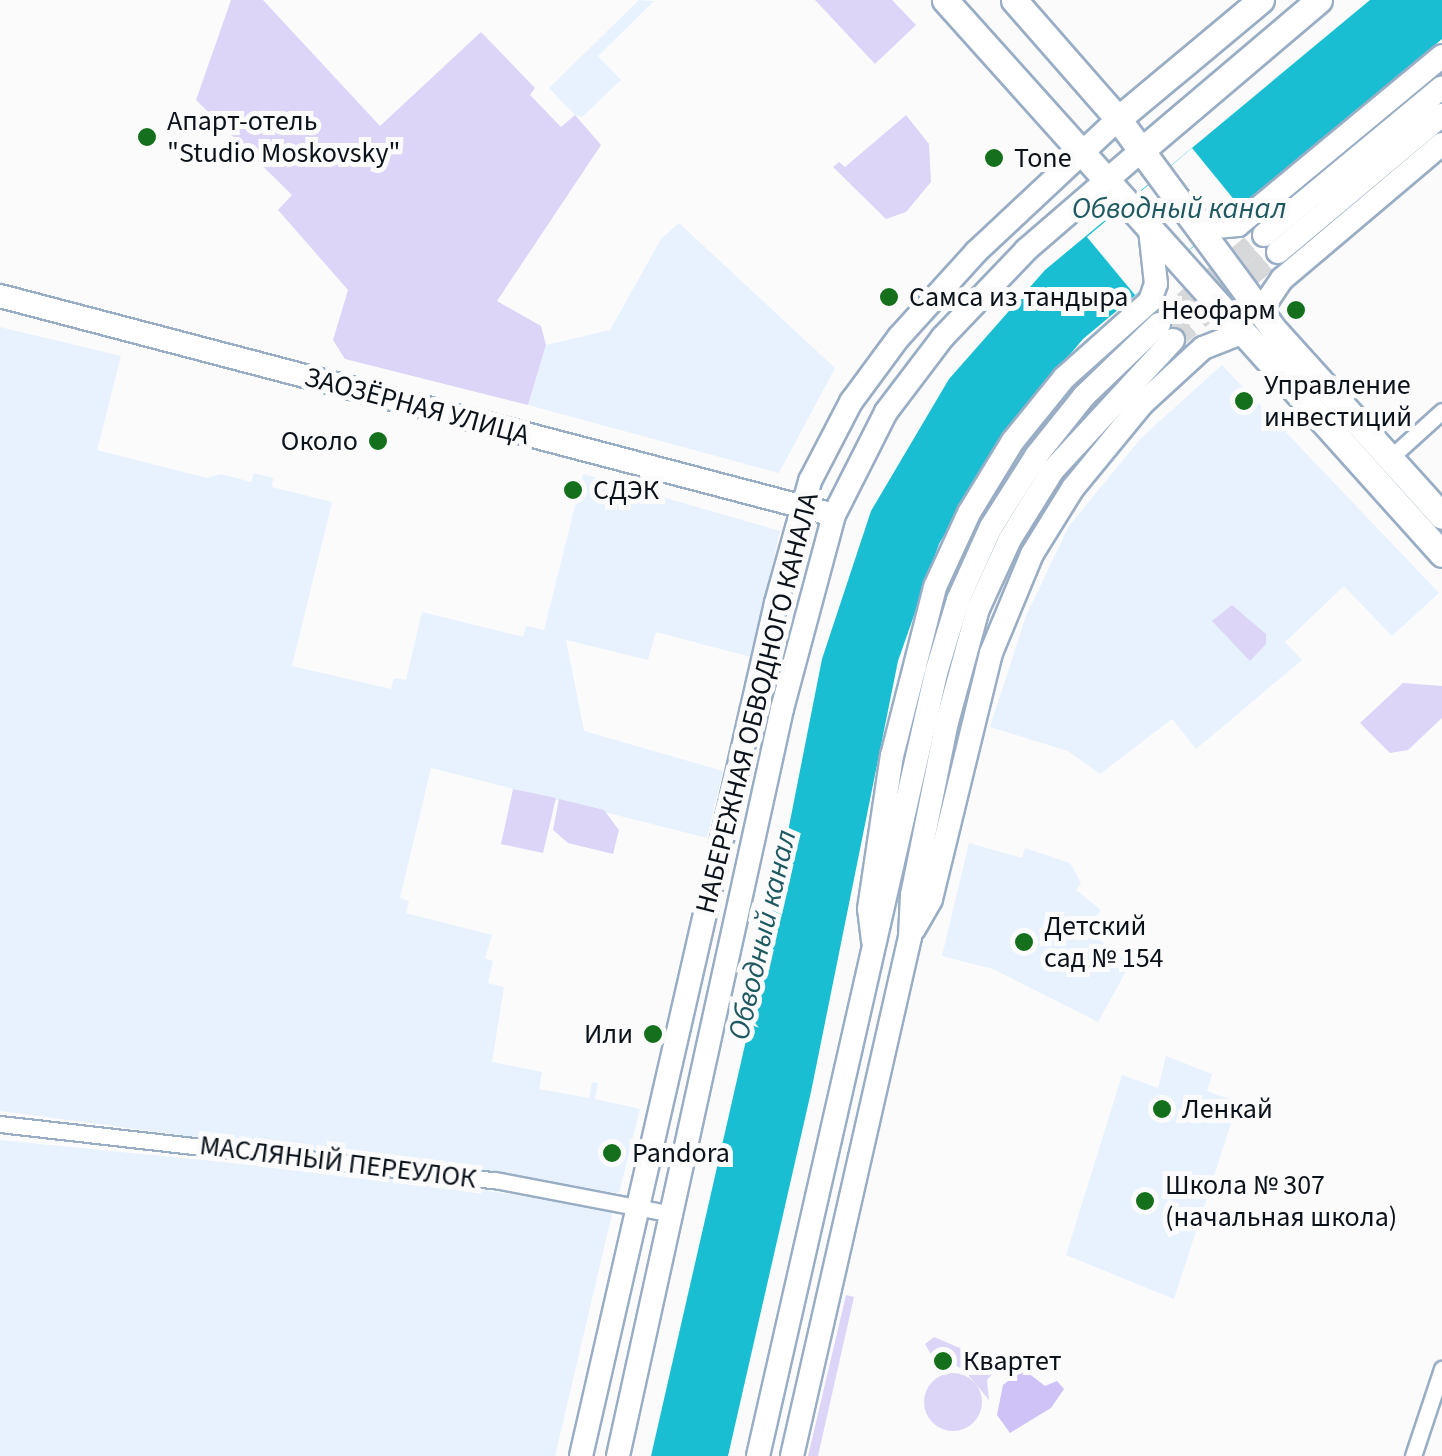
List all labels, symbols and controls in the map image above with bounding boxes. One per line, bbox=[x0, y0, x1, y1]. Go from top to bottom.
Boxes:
place label: Апарт-отель "Studio Moskovsky" bbox=[167, 104, 400, 170]
marker: Апарт-отель "Studio Moskovsky" bbox=[136, 126, 158, 148]
place label: Tone bbox=[1014, 141, 1072, 175]
marker: Tone bbox=[983, 147, 1005, 169]
water label: Обводный канал bbox=[1072, 191, 1286, 227]
place label: Самса из тандыра bbox=[909, 280, 1128, 314]
marker: Самса из тандыра bbox=[878, 286, 900, 308]
place label: Неофарм bbox=[1161, 293, 1276, 327]
marker: Неофарм bbox=[1285, 299, 1307, 321]
street label: ЗАОЗЁРНАЯ УЛИЦА bbox=[301, 360, 533, 452]
place label: Управление инвестиций bbox=[1264, 368, 1412, 434]
marker: Управление инвестиций bbox=[1233, 390, 1255, 412]
place label: Около bbox=[281, 424, 358, 458]
marker: Около bbox=[367, 430, 389, 452]
place label: СДЭК bbox=[593, 473, 659, 507]
marker: СДЭК bbox=[562, 479, 584, 501]
street label: НАБЕРЕЖНАЯ ОБВОДНОГО КАНАЛА bbox=[688, 489, 826, 917]
water label: Обводный канал bbox=[721, 826, 805, 1044]
place label: Детский сад № 154 bbox=[1044, 909, 1163, 975]
marker: Детский сад № 154 bbox=[1013, 931, 1035, 953]
place label: Или bbox=[584, 1017, 633, 1051]
marker: Или bbox=[642, 1023, 664, 1045]
place label: Ленкай bbox=[1182, 1092, 1273, 1126]
marker: Ленкай bbox=[1151, 1098, 1173, 1120]
street label: МАСЛЯНЫЙ ПЕРЕУЛОК bbox=[198, 1128, 478, 1196]
place label: Pandora bbox=[632, 1136, 730, 1170]
marker: Pandora bbox=[601, 1142, 623, 1164]
place label: Школа № 307 (начальная школа) bbox=[1165, 1168, 1397, 1234]
marker: Школа № 307 (начальная школа) bbox=[1134, 1190, 1156, 1212]
place label: Квартет bbox=[963, 1344, 1062, 1378]
marker: Квартет bbox=[932, 1350, 954, 1372]

